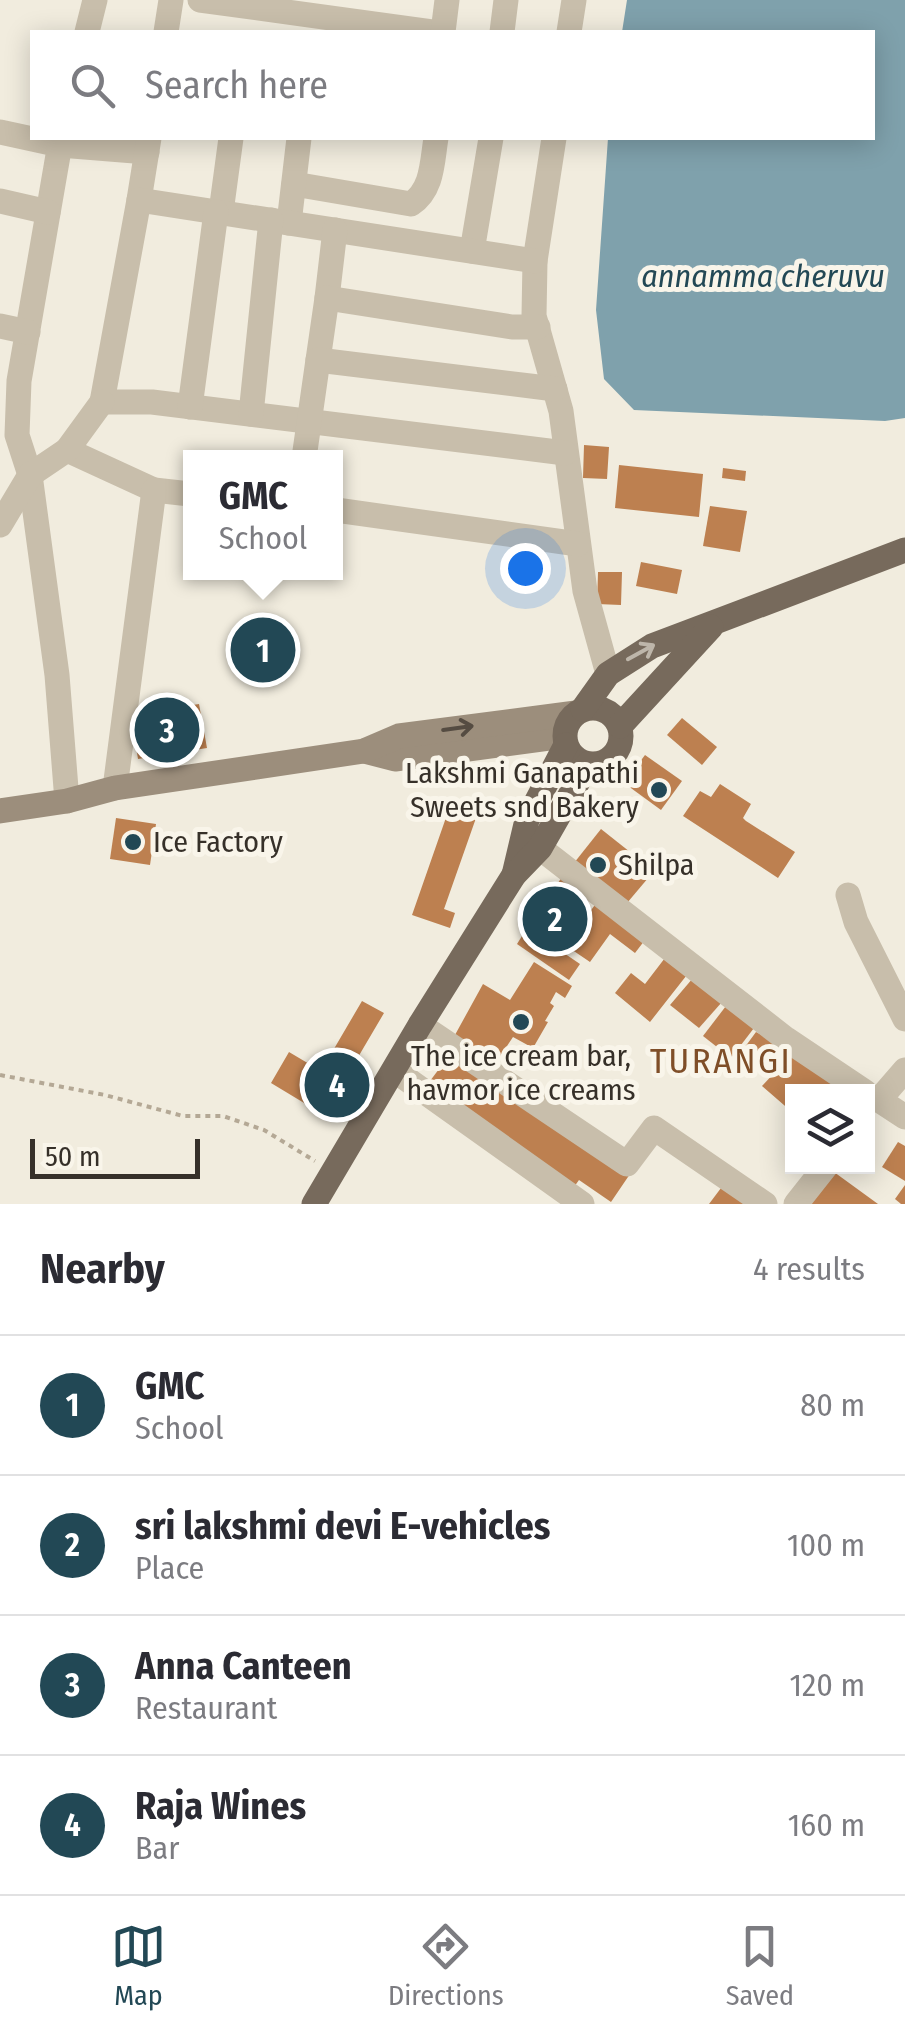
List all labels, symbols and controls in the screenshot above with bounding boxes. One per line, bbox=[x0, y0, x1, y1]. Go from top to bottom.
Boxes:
search box bbox=[30, 30, 875, 140]
icon: search bbox=[65, 58, 120, 113]
text: Search here bbox=[145, 62, 328, 108]
water label: annamma cheruvu bbox=[641, 257, 885, 295]
popup bbox=[183, 450, 343, 580]
text: GMC bbox=[219, 473, 288, 519]
text: School bbox=[219, 519, 307, 557]
your location bbox=[500, 543, 551, 594]
pin: 1 bbox=[230, 612, 296, 688]
one-way arrow bbox=[626, 642, 656, 662]
pin: 3 bbox=[134, 692, 200, 768]
one-way arrow bbox=[442, 719, 474, 737]
place label: Lakshmi Ganapathi Sweets snd Bakery bbox=[405, 755, 640, 825]
marker: Lakshmi Ganapathi Sweets snd Bakery bbox=[648, 779, 670, 801]
place label: Ice Factory bbox=[153, 824, 283, 860]
marker: Ice Factory bbox=[122, 831, 144, 853]
place label: Shilpa bbox=[618, 847, 695, 883]
marker: Shilpa bbox=[587, 854, 609, 876]
pin: 2 bbox=[522, 882, 588, 956]
marker: The ice cream bar, havmor ice creams bbox=[510, 1011, 532, 1033]
place label: The ice cream bar, havmor ice creams bbox=[406, 1038, 636, 1108]
district label: TURANGI bbox=[650, 1040, 792, 1082]
pin: 4 bbox=[304, 1048, 370, 1122]
map controls bbox=[785, 1084, 875, 1174]
button: layers bbox=[785, 1084, 875, 1174]
scale bar bbox=[30, 1134, 200, 1178]
text: 50 m bbox=[45, 1140, 101, 1173]
text: Nearby bbox=[40, 1244, 165, 1294]
text: 4 results bbox=[753, 1250, 865, 1288]
text: GMC bbox=[135, 1363, 204, 1409]
text: 1 bbox=[66, 1386, 79, 1424]
text: 80 m bbox=[800, 1386, 865, 1424]
text: School bbox=[135, 1409, 224, 1447]
text: sri lakshmi devi E-vehicles bbox=[135, 1503, 550, 1549]
text: 2 bbox=[65, 1526, 80, 1564]
text: 100 m bbox=[787, 1526, 865, 1564]
text: Place bbox=[135, 1549, 204, 1587]
text: Anna Canteen bbox=[135, 1643, 352, 1689]
text: 3 bbox=[65, 1666, 80, 1704]
text: 120 m bbox=[790, 1666, 865, 1704]
text: Restaurant bbox=[135, 1689, 277, 1727]
text: Raja Wines bbox=[135, 1783, 306, 1829]
text: 4 bbox=[64, 1806, 81, 1844]
text: 160 m bbox=[788, 1806, 865, 1844]
text: Bar bbox=[135, 1829, 179, 1867]
tab: Map bbox=[111, 1919, 166, 2012]
tab: Directions bbox=[388, 1919, 504, 2012]
tab: Saved bbox=[726, 1919, 794, 2012]

